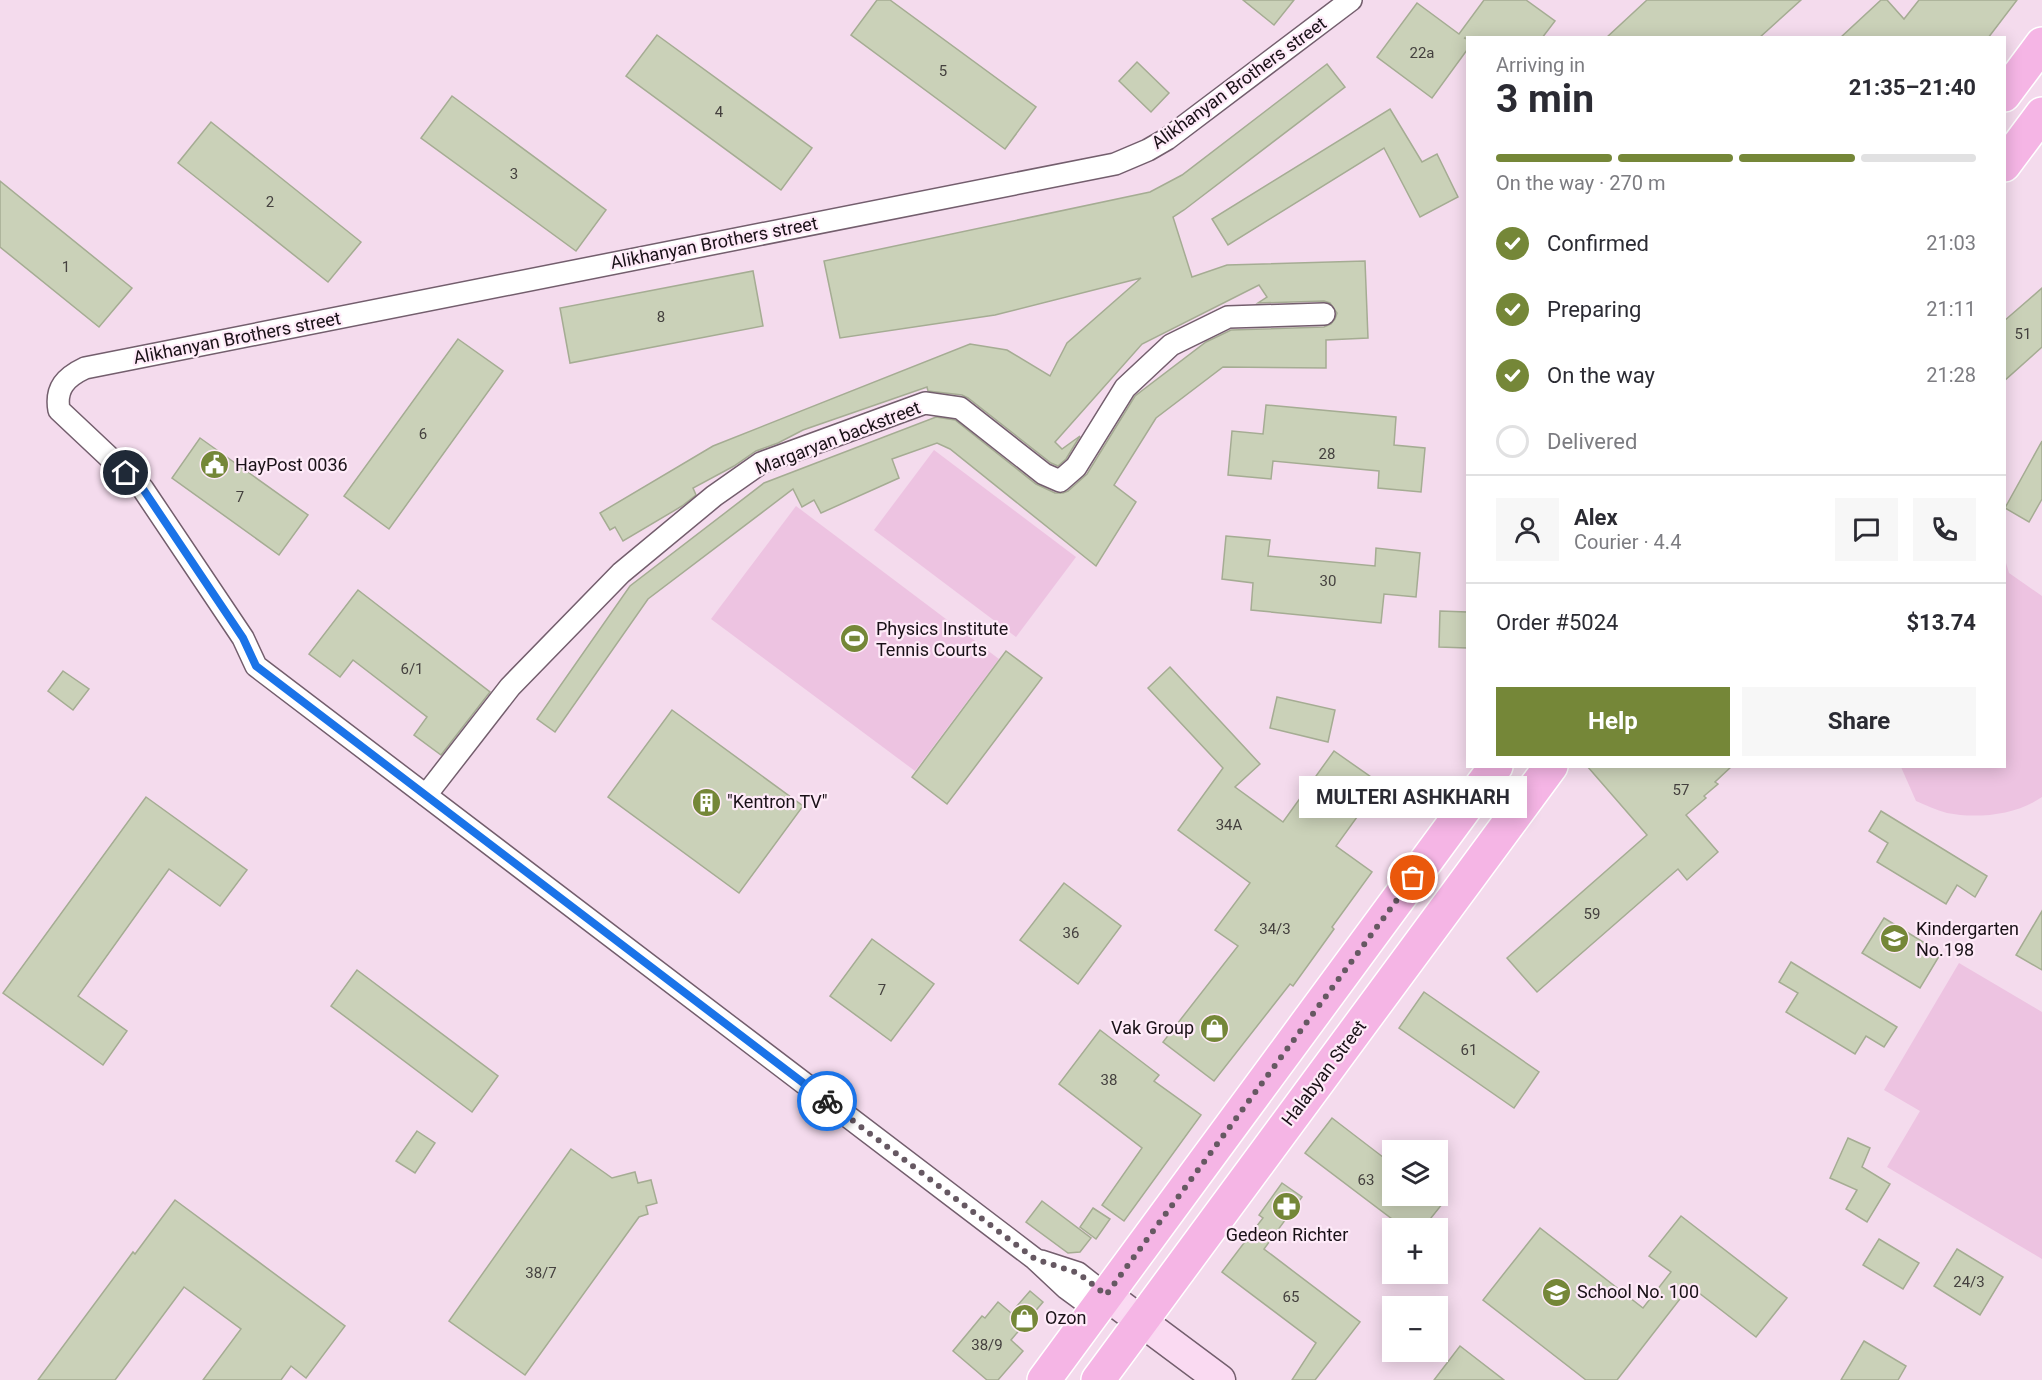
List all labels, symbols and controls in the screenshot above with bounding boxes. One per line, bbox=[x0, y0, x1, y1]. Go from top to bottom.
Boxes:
street label: Alikhanyan Brothers street bbox=[1147, 12, 1330, 153]
house number: 22a bbox=[1409, 44, 1435, 62]
text: Arriving in bbox=[1496, 53, 1585, 77]
house number: 5 bbox=[939, 62, 947, 80]
text: 21:35–21:40 bbox=[1849, 75, 1976, 100]
text: 3 min bbox=[1496, 76, 1594, 122]
house number: 4 bbox=[715, 103, 724, 121]
house number: 3 bbox=[510, 165, 518, 183]
text: On the way · 270 m bbox=[1496, 171, 1665, 195]
house number: 2 bbox=[266, 193, 274, 211]
street label: Alikhanyan Brothers street bbox=[609, 212, 819, 273]
icon: check bbox=[1496, 227, 1529, 260]
text: Confirmed bbox=[1547, 231, 1649, 256]
text: 21:03 bbox=[1926, 231, 1976, 255]
house number: 1 bbox=[62, 258, 70, 276]
icon: check bbox=[1496, 293, 1529, 326]
text: Preparing bbox=[1547, 297, 1641, 322]
text: 21:11 bbox=[1926, 297, 1976, 321]
street label: Alikhanyan Brothers street bbox=[132, 307, 342, 368]
house number: 8 bbox=[657, 308, 665, 326]
house number: 51 bbox=[2015, 325, 2031, 343]
icon: check bbox=[1496, 359, 1529, 392]
text: On the way bbox=[1547, 363, 1655, 388]
text: 21:28 bbox=[1926, 363, 1976, 387]
street label: Margaryan backstreet bbox=[753, 396, 923, 479]
house number: 6 bbox=[419, 425, 427, 443]
text: Delivered bbox=[1547, 429, 1637, 454]
house number: 28 bbox=[1319, 445, 1335, 463]
pin bbox=[100, 447, 151, 498]
public building icon: HayPost 0036 bbox=[198, 449, 230, 481]
place label: HayPost 0036 bbox=[235, 454, 348, 475]
icon: home bbox=[109, 456, 142, 489]
house number: 7 bbox=[236, 488, 244, 506]
button: person bbox=[1496, 498, 1559, 561]
button: chat bbox=[1835, 498, 1898, 561]
button: phone bbox=[1913, 498, 1976, 561]
text: Alex bbox=[1574, 505, 1618, 530]
text: Courier · 4.4 bbox=[1574, 530, 1681, 554]
house number: 30 bbox=[1320, 572, 1336, 590]
text: Order #5024 bbox=[1496, 610, 1618, 635]
text: $13.74 bbox=[1907, 610, 1976, 635]
place label: Physics Institute Tennis Courts bbox=[876, 618, 1008, 660]
sports icon: Physics Institute Tennis Courts bbox=[839, 623, 871, 655]
house number: 6/1 bbox=[400, 660, 424, 678]
button: Help bbox=[1496, 687, 1730, 756]
button: Share bbox=[1742, 687, 1976, 756]
callout: MULTERI ASHKHARH bbox=[1299, 776, 1527, 818]
house number: 57 bbox=[1673, 781, 1689, 799]
text: MULTERI ASHKHARH bbox=[1316, 785, 1510, 809]
building icon: "Kentron TV" bbox=[690, 786, 722, 818]
place label: "Kentron TV" bbox=[727, 791, 828, 812]
house number: 34A bbox=[1216, 816, 1243, 834]
pin bbox=[1387, 852, 1438, 903]
icon: bag bbox=[1396, 861, 1429, 894]
house number: 59 bbox=[1584, 905, 1600, 923]
place label: Kindergarten No.198 bbox=[1916, 918, 2019, 960]
house number: 34/3 bbox=[1259, 920, 1291, 938]
school or university icon: Kindergarten No.198 bbox=[1879, 923, 1911, 955]
house number: 36 bbox=[1063, 924, 1079, 942]
house number: 7 bbox=[878, 981, 886, 999]
shop icon: Vak Group bbox=[1199, 1012, 1231, 1044]
street label: Halabyan Street bbox=[1277, 1016, 1370, 1130]
place label: Vak Group bbox=[1111, 1017, 1194, 1038]
house number: 61 bbox=[1461, 1041, 1477, 1059]
courier bbox=[797, 1071, 857, 1131]
house number: 38 bbox=[1101, 1071, 1117, 1089]
icon: bike bbox=[811, 1085, 844, 1118]
map controls bbox=[1382, 1140, 1448, 1362]
button: layers bbox=[1382, 1140, 1448, 1206]
house number: 63 bbox=[1358, 1171, 1374, 1189]
pharmacy icon: Gedeon Richter bbox=[1271, 1190, 1303, 1222]
button: + bbox=[1382, 1218, 1448, 1284]
place label: Gedeon Richter bbox=[1226, 1224, 1348, 1245]
house number: 38/7 bbox=[525, 1264, 557, 1282]
house number: 24/3 bbox=[1953, 1273, 1985, 1291]
school or university icon: School No. 100 bbox=[1540, 1276, 1572, 1308]
place label: School No. 100 bbox=[1577, 1281, 1699, 1302]
house number: 65 bbox=[1283, 1288, 1299, 1306]
button: − bbox=[1382, 1296, 1448, 1362]
shop icon: Ozon bbox=[1008, 1302, 1040, 1334]
place label: Ozon bbox=[1045, 1307, 1086, 1328]
house number: 38/9 bbox=[971, 1336, 1003, 1354]

